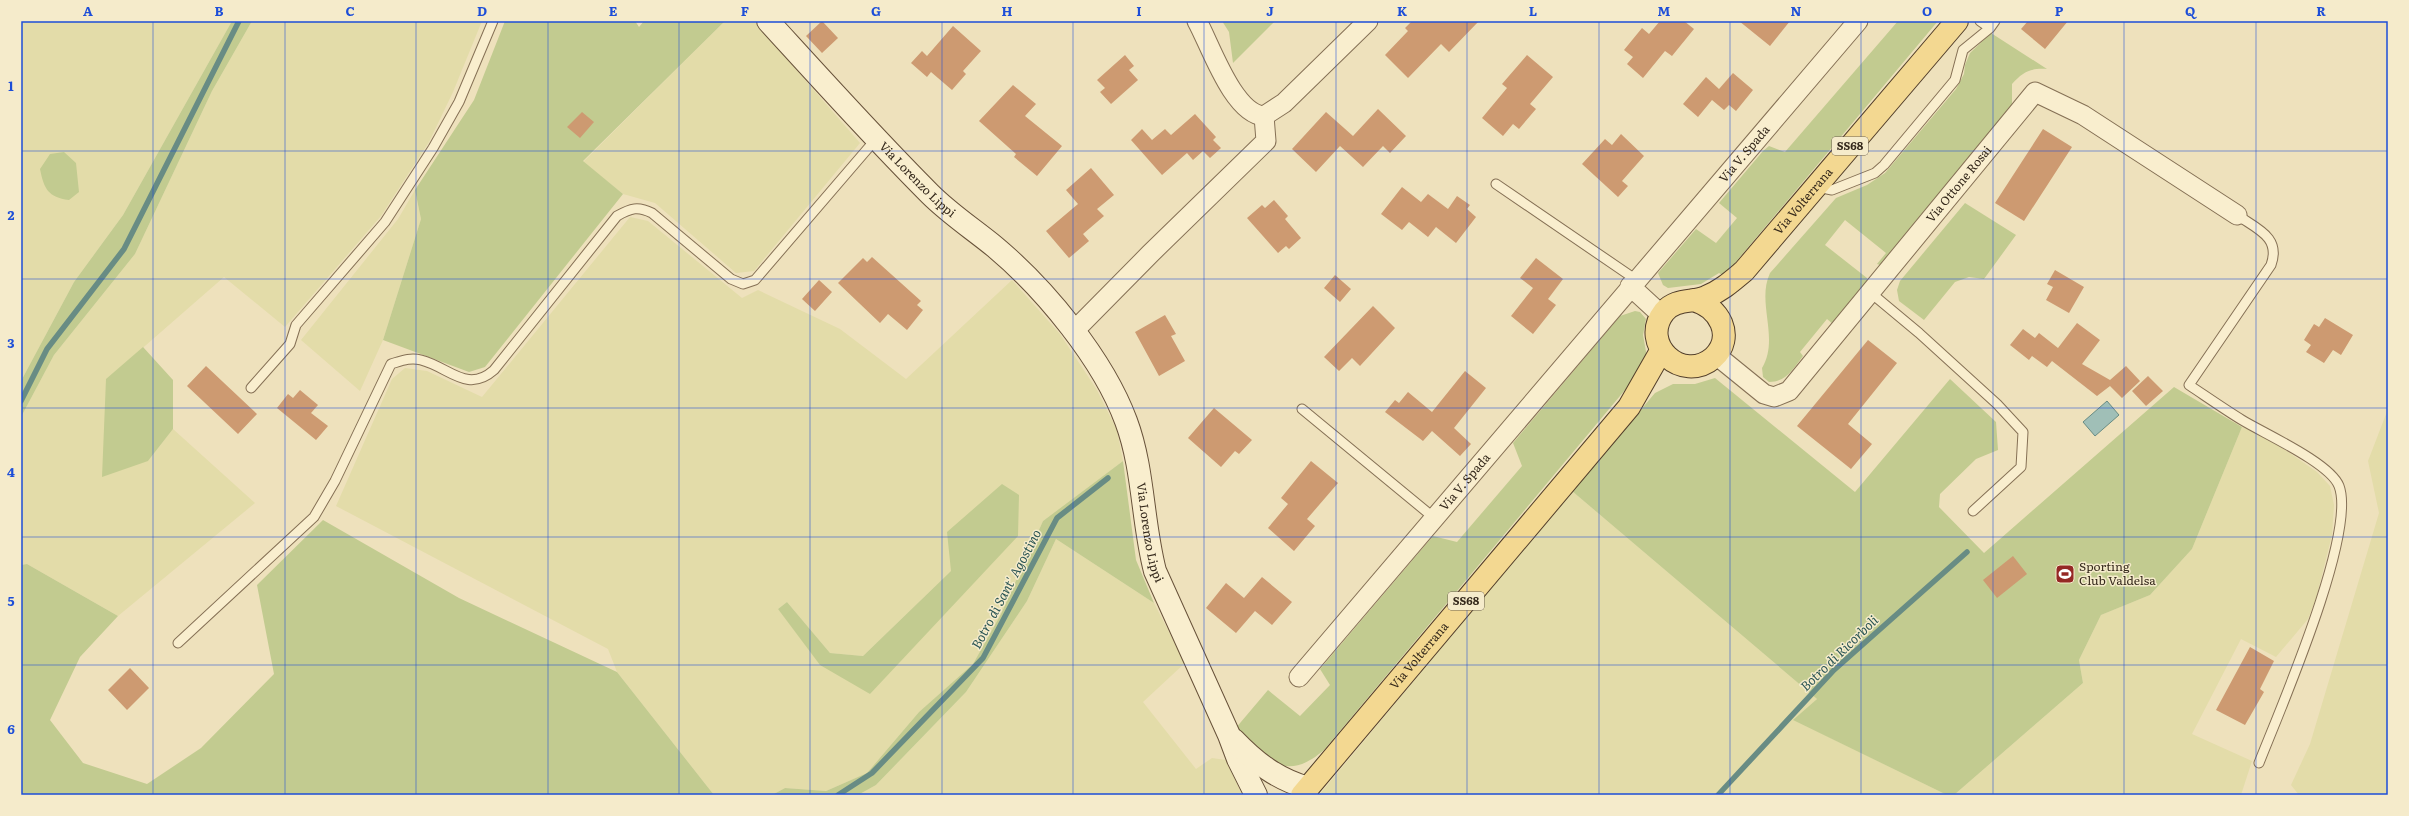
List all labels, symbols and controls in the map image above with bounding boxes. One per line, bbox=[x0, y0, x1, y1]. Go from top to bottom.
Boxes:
text: A bbox=[83, 1, 93, 20]
text: B bbox=[215, 1, 224, 20]
text: C bbox=[345, 1, 355, 20]
text: D bbox=[477, 1, 487, 20]
text: E bbox=[609, 1, 618, 20]
text: F bbox=[741, 1, 749, 20]
text: G bbox=[871, 1, 881, 20]
text: H bbox=[1002, 1, 1013, 20]
text: I bbox=[1136, 1, 1142, 20]
text: J bbox=[1266, 1, 1274, 20]
text: K bbox=[1397, 1, 1408, 20]
text: L bbox=[1529, 1, 1537, 20]
text: M bbox=[1658, 1, 1671, 20]
text: N bbox=[1791, 1, 1802, 20]
text: O bbox=[1922, 1, 1932, 20]
text: P bbox=[2055, 1, 2064, 20]
text: Q bbox=[2185, 1, 2197, 20]
text: R bbox=[2316, 1, 2326, 20]
text: 1 bbox=[8, 76, 14, 95]
street label: Via V. Spada bbox=[1714, 120, 1774, 186]
street label: Via Lorenzo Lippi bbox=[876, 137, 960, 221]
road number: SS68 bbox=[1832, 137, 1868, 155]
street label: Via Ottone Rosai bbox=[1921, 141, 1995, 226]
street label: Via Volterrana bbox=[1769, 163, 1837, 238]
text: 2 bbox=[8, 205, 15, 224]
text: 3 bbox=[7, 333, 15, 352]
street label: Via V. Spada bbox=[1435, 448, 1494, 514]
text: 4 bbox=[7, 462, 15, 481]
street label: Via Lorenzo Lippi bbox=[1133, 481, 1169, 585]
water label: Botro di Sant' Agostino bbox=[966, 526, 1045, 652]
place label: Sporting Club Valdelsa bbox=[2079, 557, 2156, 589]
sports icon: Sporting Club Valdelsa bbox=[2054, 563, 2076, 585]
text: 5 bbox=[7, 591, 15, 610]
road number: SS68 bbox=[1448, 592, 1484, 610]
water label: Botro di Ricorboli bbox=[1795, 610, 1882, 695]
street label: Via Volterrana bbox=[1385, 617, 1453, 693]
text: 6 bbox=[7, 719, 15, 738]

